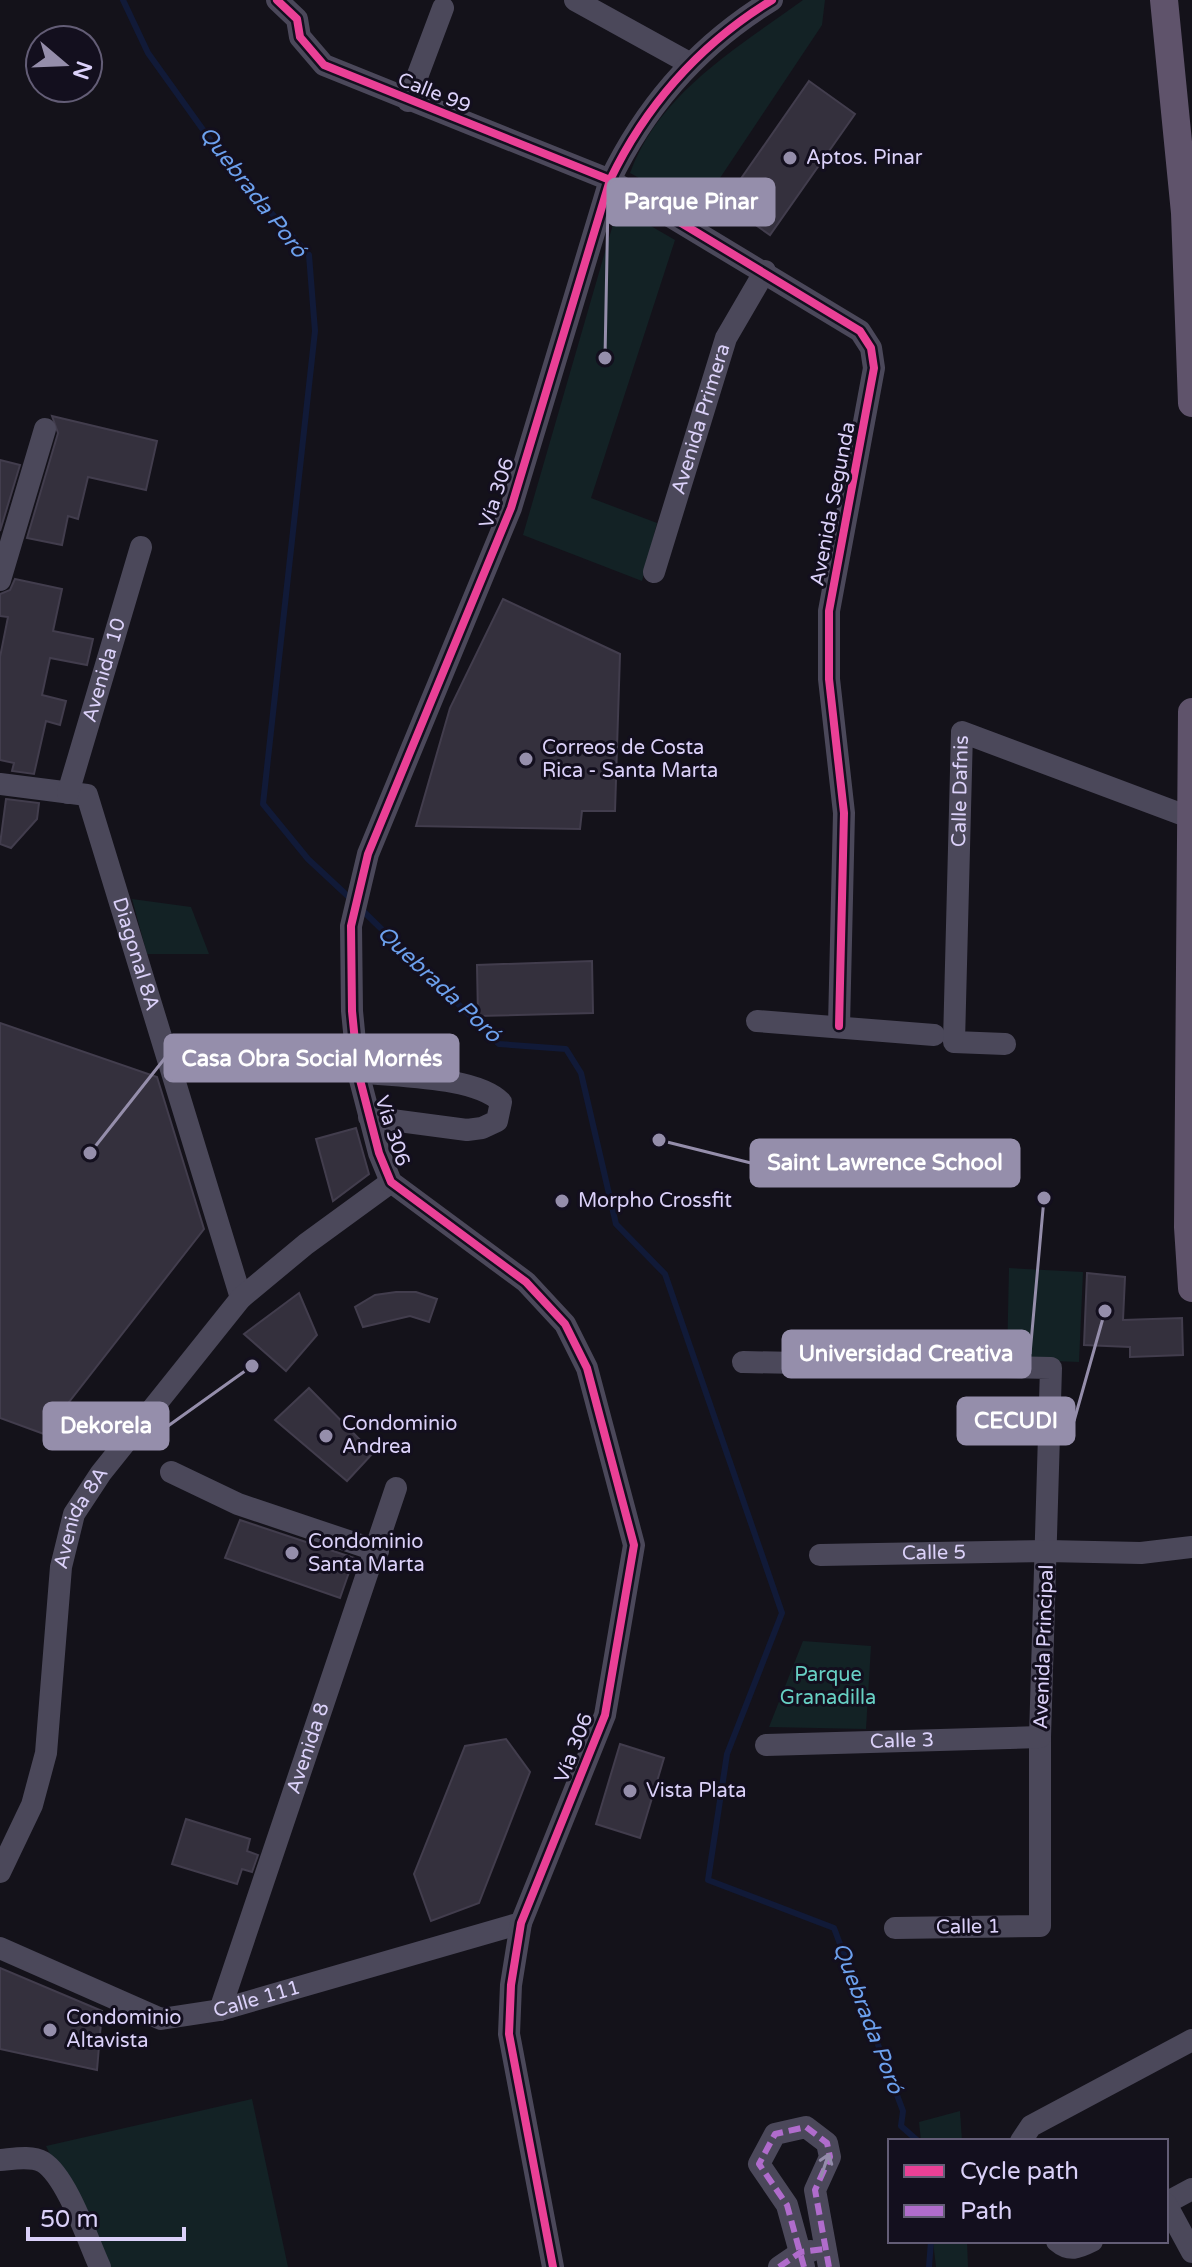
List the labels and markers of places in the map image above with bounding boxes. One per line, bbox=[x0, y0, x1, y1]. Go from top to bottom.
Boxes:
place label: Aptos. Pinar bbox=[806, 146, 923, 170]
marker: Aptos. Pinar bbox=[781, 149, 799, 167]
callout: Parque Pinar bbox=[608, 179, 774, 225]
place label: Correos de Costa Rica - Santa Marta bbox=[542, 736, 718, 783]
marker: Correos de Costa Rica - Santa Marta bbox=[517, 750, 535, 768]
callout: Casa Obra Social Mornés bbox=[165, 1035, 458, 1081]
callout: Saint Lawrence School bbox=[751, 1140, 1019, 1186]
place label: Morpho Crossfit bbox=[578, 1189, 732, 1213]
marker: Morpho Crossfit bbox=[553, 1192, 571, 1210]
callout: Universidad Creativa bbox=[783, 1331, 1030, 1377]
callout: CECUDI bbox=[958, 1398, 1074, 1444]
callout: Dekorela bbox=[44, 1403, 168, 1449]
place label: Condominio Andrea bbox=[342, 1412, 457, 1459]
marker: Condominio Andrea bbox=[317, 1427, 335, 1445]
place label: Condominio Santa Marta bbox=[308, 1530, 425, 1577]
marker: Condominio Santa Marta bbox=[283, 1544, 301, 1562]
place label: Vista Plata bbox=[646, 1779, 746, 1803]
marker: Vista Plata bbox=[621, 1782, 639, 1800]
place label: Condominio Altavista bbox=[66, 2006, 181, 2053]
marker: Condominio Altavista bbox=[41, 2021, 59, 2039]

